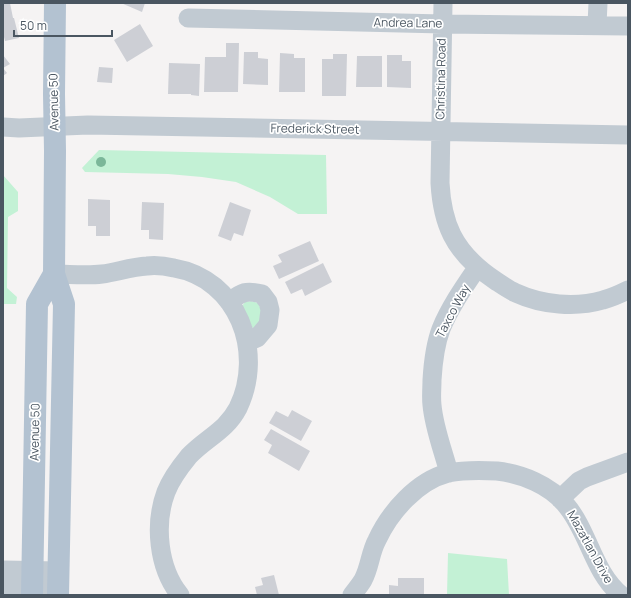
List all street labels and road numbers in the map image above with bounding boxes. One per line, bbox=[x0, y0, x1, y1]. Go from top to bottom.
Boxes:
street label: Andrea Lane bbox=[373, 13, 443, 32]
street label: Christina Road bbox=[431, 38, 450, 120]
street label: Avenue 50 bbox=[44, 73, 63, 131]
street label: Frederick Street bbox=[270, 119, 360, 138]
street label: Taxco Way bbox=[431, 280, 474, 341]
street label: Avenue 50 bbox=[25, 403, 44, 461]
street label: Mazatlan Drive bbox=[563, 507, 618, 586]

